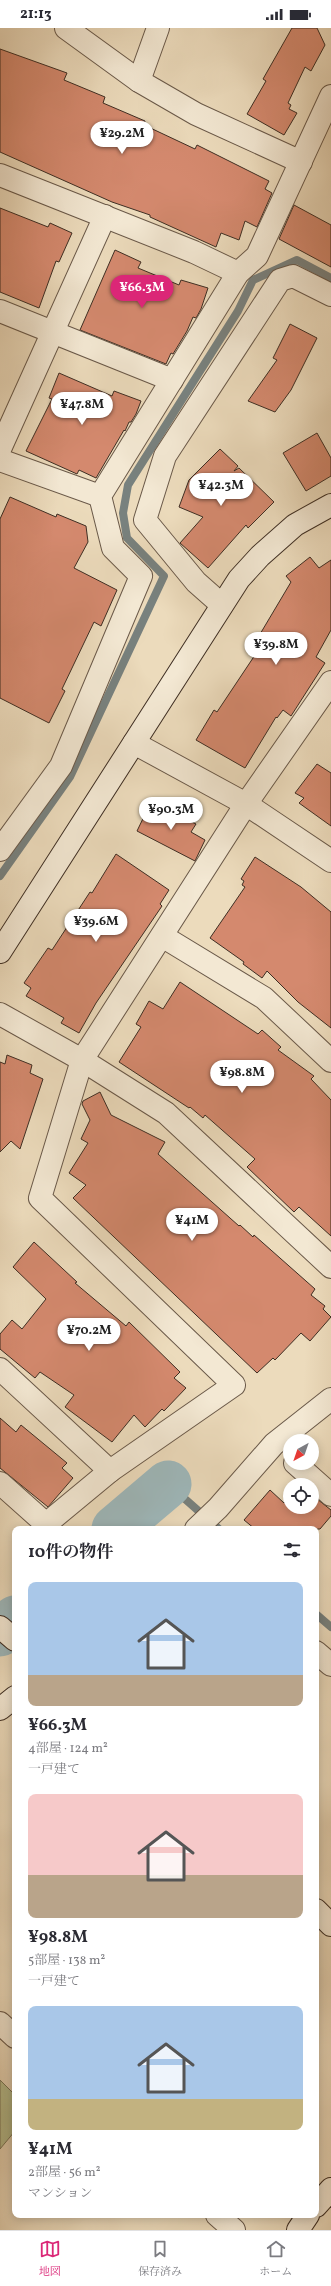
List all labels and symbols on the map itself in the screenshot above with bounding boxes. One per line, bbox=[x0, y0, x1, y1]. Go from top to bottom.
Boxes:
pin: ¥29.2M bbox=[89, 121, 155, 155]
pin: ¥66.3M bbox=[109, 275, 175, 309]
pin: ¥47.8M bbox=[49, 392, 115, 426]
pin: ¥42.3M bbox=[188, 473, 254, 507]
pin: ¥39.8M bbox=[243, 632, 309, 666]
pin: ¥90.3M bbox=[138, 797, 204, 831]
pin: ¥39.6M bbox=[63, 909, 129, 943]
pin: ¥98.8M bbox=[209, 1060, 275, 1094]
pin: ¥41M bbox=[168, 1208, 216, 1242]
pin: ¥70.2M bbox=[56, 1318, 122, 1352]
north arrow bbox=[283, 1434, 319, 1470]

